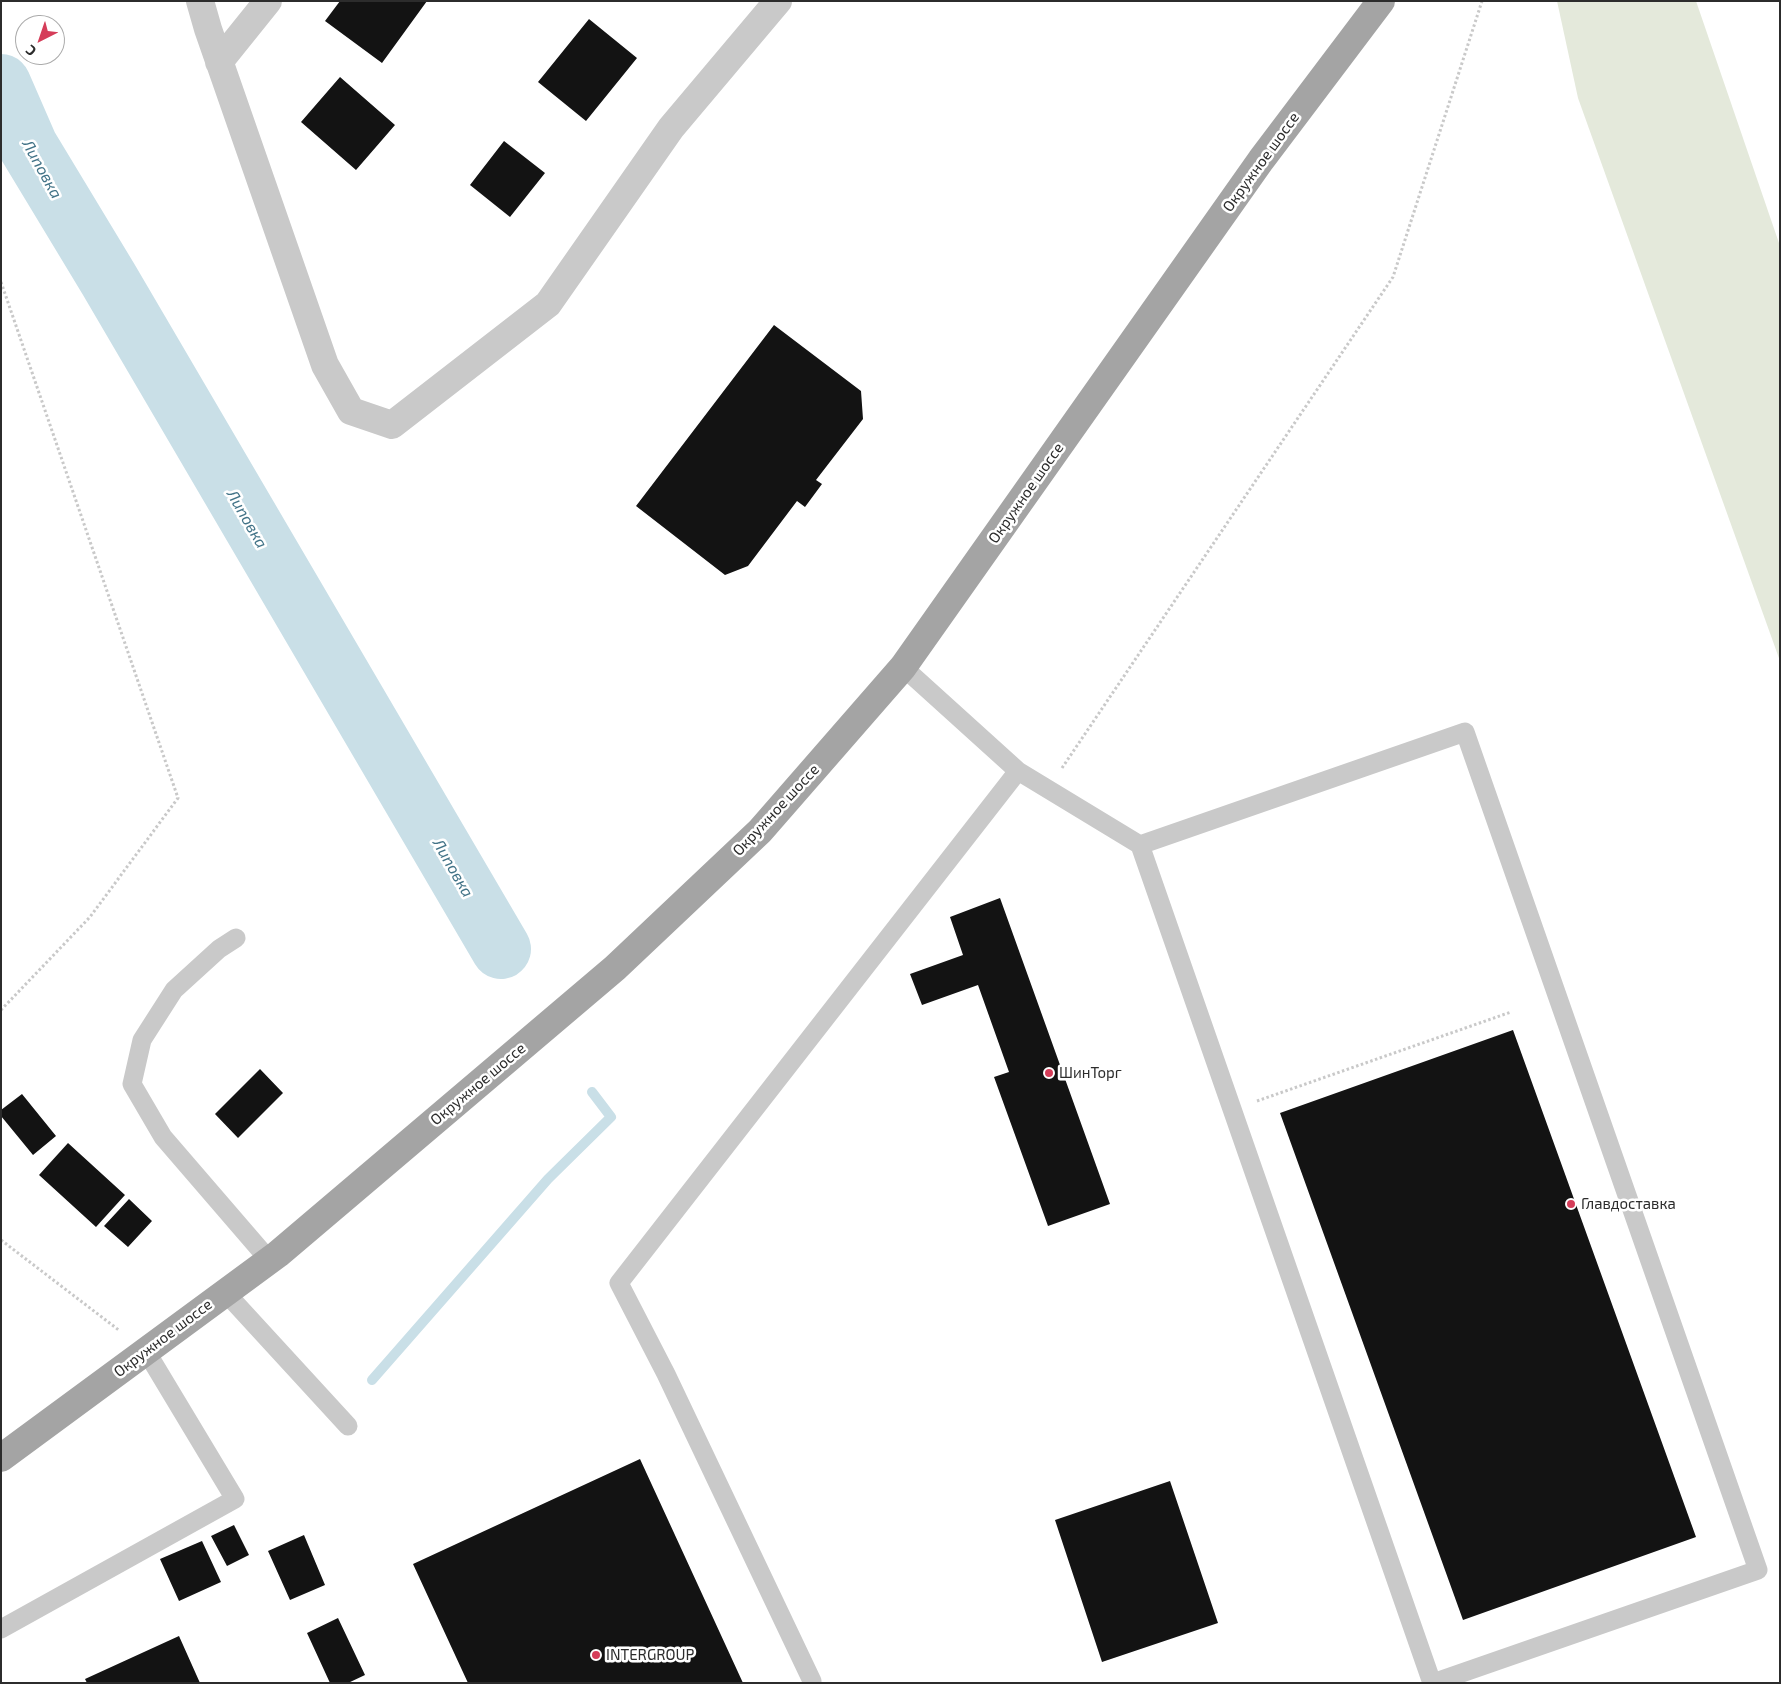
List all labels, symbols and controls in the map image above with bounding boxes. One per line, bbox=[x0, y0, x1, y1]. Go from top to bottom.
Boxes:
north arrow bbox=[15, 15, 65, 65]
text: С bbox=[22, 42, 39, 60]
street label: Окружное шоссе bbox=[1219, 109, 1303, 215]
water label: Липовка bbox=[18, 136, 66, 202]
street label: Окружное шоссе bbox=[985, 439, 1067, 547]
water label: Липовка bbox=[223, 486, 271, 552]
street label: Окружное шоссе bbox=[729, 761, 823, 859]
water label: Липовка bbox=[429, 835, 477, 901]
street label: Окружное шоссе bbox=[427, 1039, 529, 1129]
place label: ШинТорг bbox=[1059, 1064, 1122, 1082]
marker: ШинТорг bbox=[1043, 1067, 1055, 1079]
place label: Главдоставка bbox=[1581, 1195, 1676, 1213]
marker: Главдоставка bbox=[1565, 1198, 1577, 1210]
street label: Окружное шоссе bbox=[110, 1295, 216, 1381]
place label: INTERGROUP bbox=[606, 1646, 694, 1664]
marker: INTERGROUP bbox=[590, 1649, 602, 1661]

